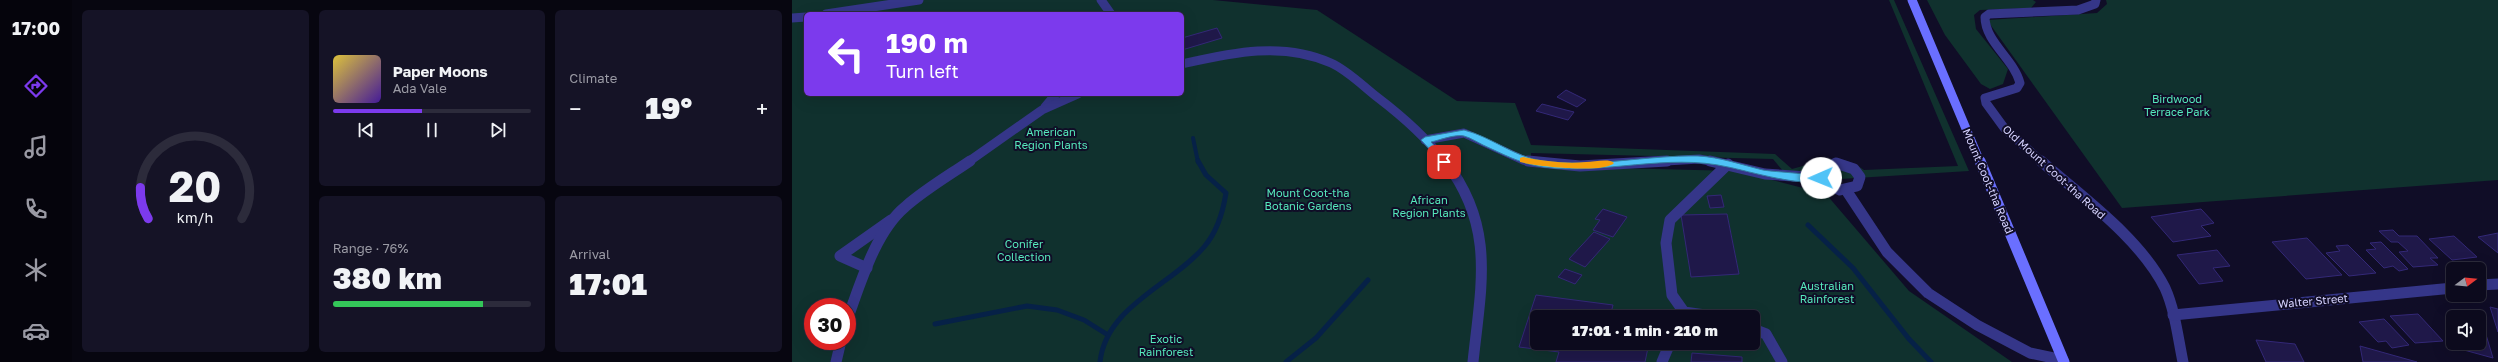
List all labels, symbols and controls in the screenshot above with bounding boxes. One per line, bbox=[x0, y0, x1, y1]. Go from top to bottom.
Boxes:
text: 17:00 bbox=[12, 17, 60, 39]
text: 190 m bbox=[886, 26, 968, 59]
icon: left bbox=[820, 28, 872, 80]
text: Turn left bbox=[886, 60, 959, 82]
text: Paper Moons bbox=[393, 62, 488, 80]
text: Climate bbox=[569, 70, 617, 86]
icon: directions bbox=[22, 72, 50, 100]
text: Ada Vale bbox=[393, 80, 447, 96]
text: 19° bbox=[645, 90, 692, 126]
park label: Birdwood Terrace Park bbox=[2144, 92, 2210, 118]
text: − bbox=[569, 95, 581, 122]
text: + bbox=[756, 95, 768, 122]
icon: previous bbox=[355, 119, 377, 141]
icon: pause bbox=[421, 119, 443, 141]
icon: next bbox=[487, 119, 509, 141]
street label: Old Mount Coot-tha Road bbox=[2000, 122, 2108, 221]
park label: American Region Plants bbox=[1014, 125, 1088, 151]
street label: Mount Coot-tha Road bbox=[1960, 126, 2016, 235]
icon: music bbox=[22, 133, 50, 161]
pin bbox=[1427, 145, 1461, 179]
icon: arrive bbox=[1433, 151, 1455, 173]
position arrow bbox=[1800, 157, 1842, 199]
text: 20 bbox=[169, 161, 222, 211]
park label: Mount Coot-tha Botanic Gardens bbox=[1265, 186, 1352, 212]
park label: African Region Plants bbox=[1392, 193, 1466, 219]
icon: phone bbox=[22, 195, 50, 223]
text: km/h bbox=[177, 209, 214, 226]
park label: Conifer Collection bbox=[997, 237, 1051, 263]
text: Range · 76% bbox=[333, 240, 408, 256]
text: Arrival bbox=[569, 246, 610, 262]
icon: climate bbox=[22, 256, 50, 284]
text: 380 km bbox=[333, 260, 442, 296]
north arrow bbox=[2446, 262, 2486, 302]
map controls bbox=[2446, 262, 2486, 350]
text: 17:01 bbox=[569, 266, 647, 302]
park label: Australian Rainforest bbox=[1800, 279, 1854, 305]
street label: Walter Street bbox=[2278, 291, 2348, 310]
speed limit sign: 30 bbox=[804, 298, 856, 350]
button: sound bbox=[2446, 310, 2486, 350]
icon: car bbox=[22, 317, 50, 345]
text: 17:01 · 1 min · 210 m bbox=[1572, 321, 1718, 339]
park label: Exotic Rainforest bbox=[1139, 332, 1193, 358]

